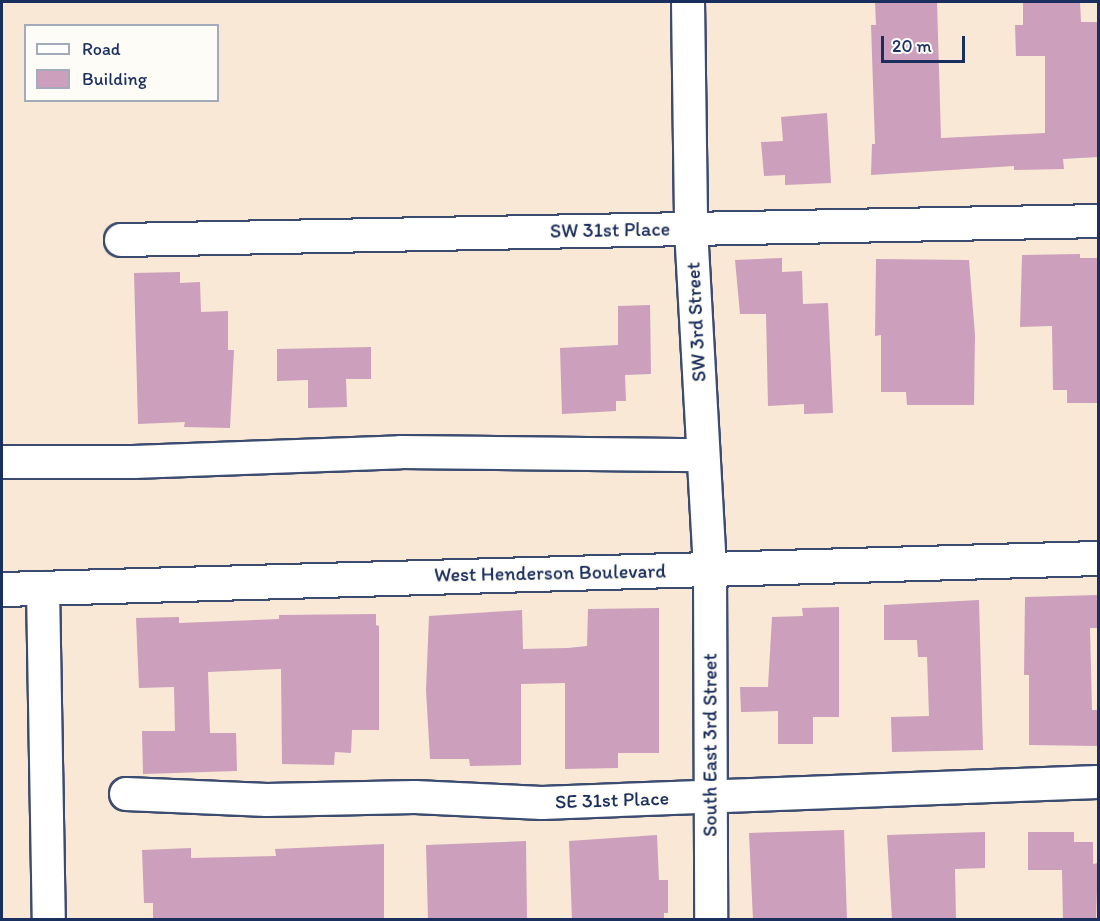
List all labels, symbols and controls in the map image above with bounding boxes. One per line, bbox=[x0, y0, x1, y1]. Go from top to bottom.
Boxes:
legend bbox=[24, 24, 219, 102]
scale bar bbox=[884, 24, 968, 62]
text: 20 m bbox=[892, 35, 932, 57]
text: Road bbox=[82, 38, 121, 60]
text: Building bbox=[82, 68, 147, 90]
street label: SW 31st Place bbox=[550, 217, 670, 243]
street label: SW 3rd Street bbox=[681, 262, 711, 382]
street label: West Henderson Boulevard bbox=[434, 559, 666, 587]
street label: South East 3rd Street bbox=[698, 653, 722, 837]
street label: SE 31st Place bbox=[555, 786, 669, 814]

